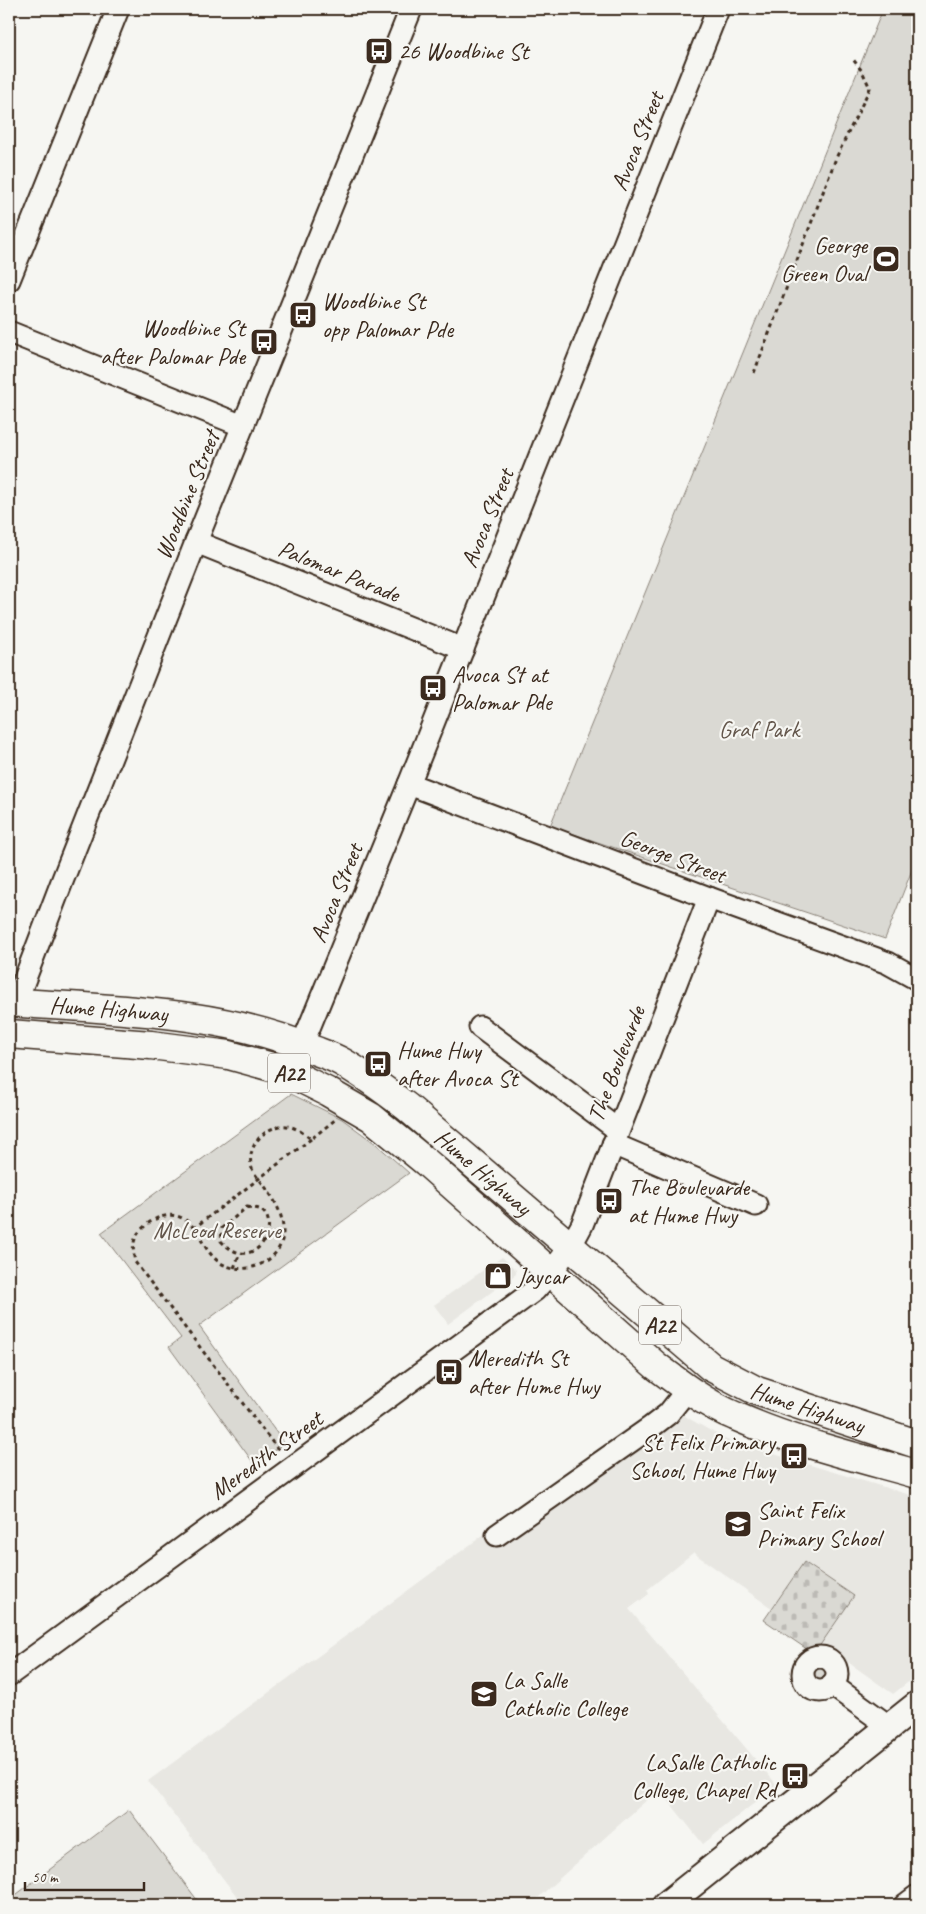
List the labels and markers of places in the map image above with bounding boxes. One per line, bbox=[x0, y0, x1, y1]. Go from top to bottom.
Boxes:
bus stop icon: 26 Woodbine St bbox=[364, 36, 394, 66]
place label: 26 Woodbine St bbox=[398, 36, 531, 66]
place label: George Green Oval bbox=[781, 230, 871, 288]
sports icon: George Green Oval bbox=[871, 244, 901, 274]
place label: Woodbine St opp Palomar Pde bbox=[322, 286, 455, 344]
bus stop icon: Woodbine St opp Palomar Pde bbox=[288, 300, 318, 330]
place label: Woodbine St after Palomar Pde bbox=[100, 313, 247, 371]
bus stop icon: Woodbine St after Palomar Pde bbox=[249, 327, 279, 357]
place label: Avoca St at Palomar Pde bbox=[452, 659, 554, 717]
bus stop icon: Avoca St at Palomar Pde bbox=[418, 673, 448, 703]
place label: Hume Hwy after Avoca St bbox=[397, 1035, 520, 1093]
bus stop icon: Hume Hwy after Avoca St bbox=[363, 1049, 393, 1079]
place label: The Boulevarde at Hume Hwy bbox=[628, 1172, 751, 1230]
bus stop icon: The Boulevarde at Hume Hwy bbox=[594, 1186, 624, 1216]
shop icon: Jaycar bbox=[483, 1261, 513, 1291]
place label: Jaycar bbox=[516, 1261, 571, 1291]
place label: Meredith St after Hume Hwy bbox=[468, 1343, 601, 1401]
bus stop icon: Meredith St after Hume Hwy bbox=[434, 1357, 464, 1387]
place label: St Felix Primary School, Hume Hwy bbox=[629, 1427, 777, 1485]
bus stop icon: St Felix Primary School, Hume Hwy bbox=[779, 1441, 809, 1471]
place label: Saint Felix Primary School bbox=[757, 1495, 884, 1553]
school or university icon: Saint Felix Primary School bbox=[723, 1509, 753, 1539]
place label: La Salle Catholic College bbox=[503, 1665, 629, 1723]
school or university icon: La Salle Catholic College bbox=[469, 1679, 499, 1709]
place label: LaSalle Catholic College, Chapel Rd bbox=[632, 1747, 780, 1805]
bus stop icon: LaSalle Catholic College, Chapel Rd bbox=[780, 1761, 810, 1791]

